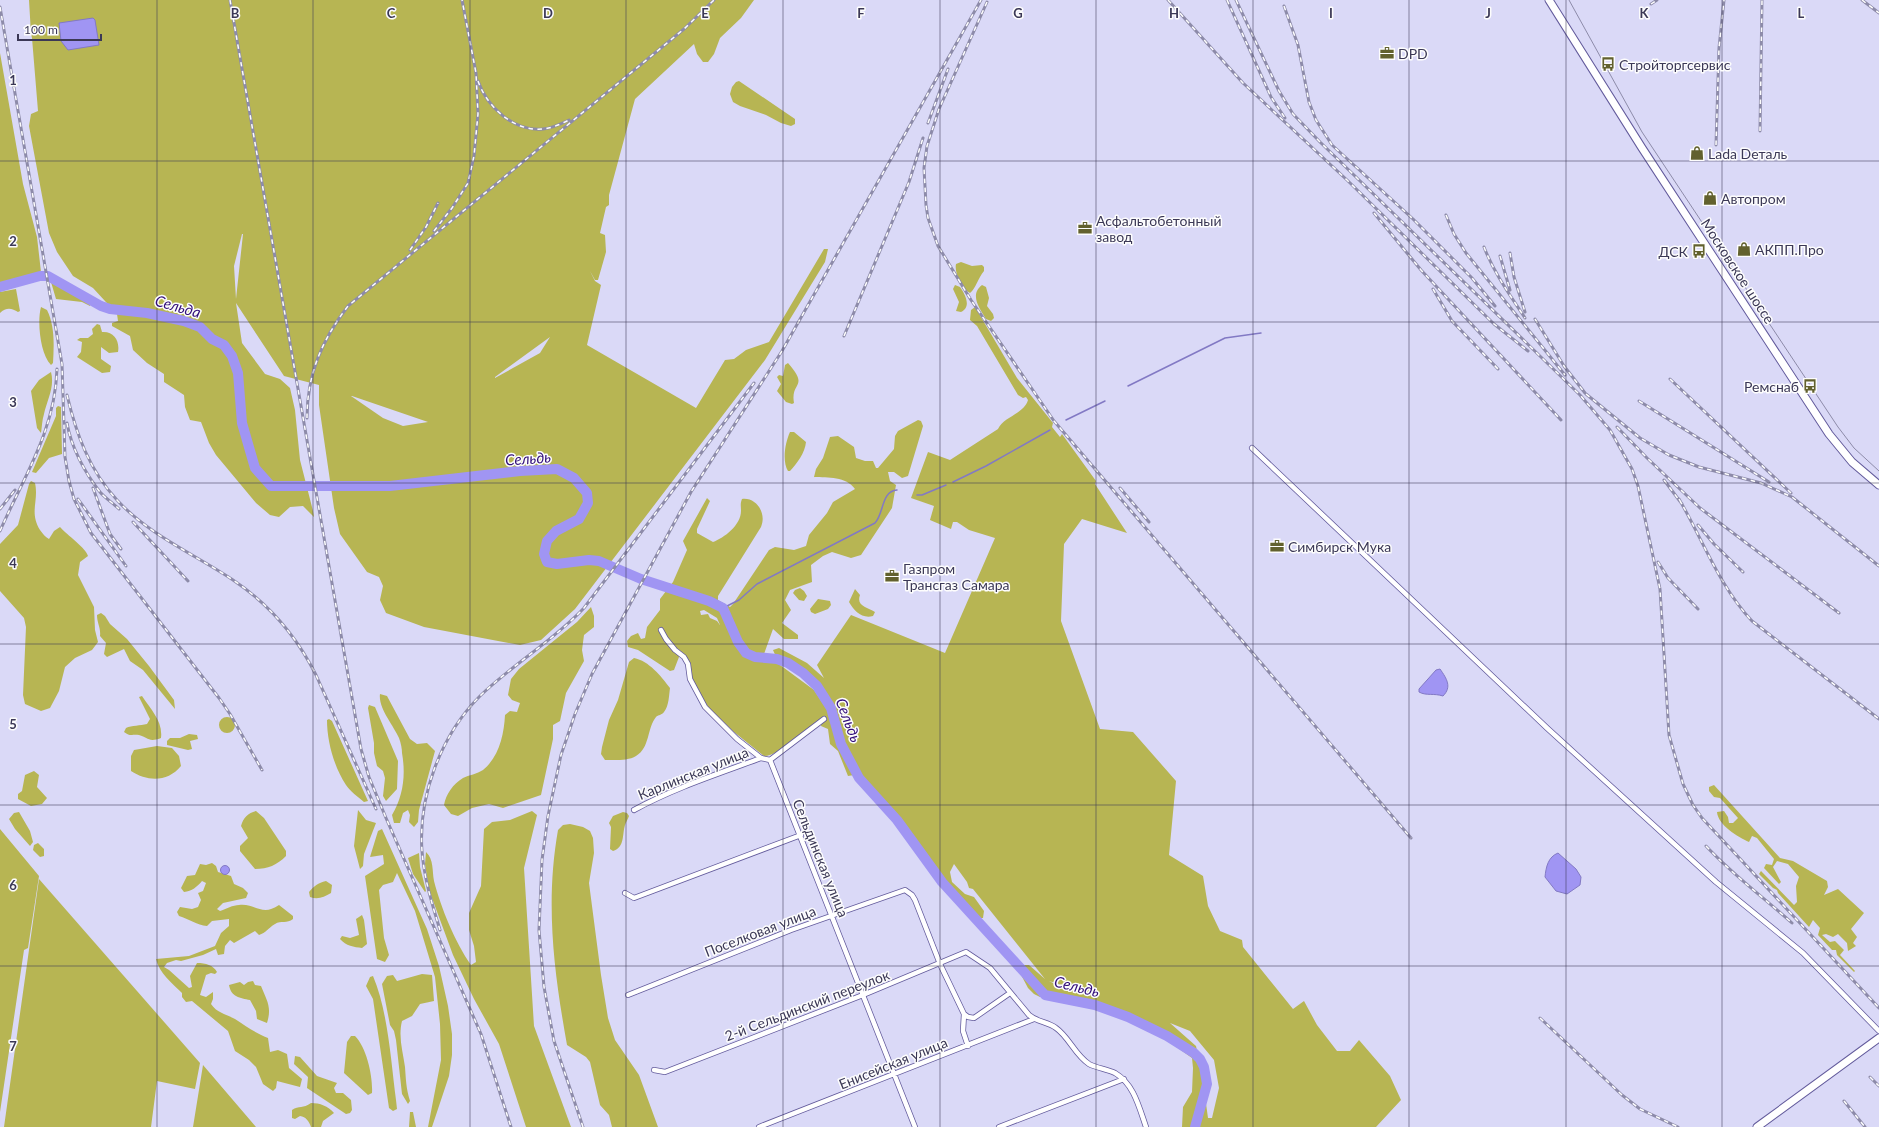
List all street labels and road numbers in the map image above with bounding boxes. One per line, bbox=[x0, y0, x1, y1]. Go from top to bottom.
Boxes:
street label: Московское шоссе bbox=[1698, 215, 1778, 327]
street label: Карлинская улица bbox=[635, 743, 751, 803]
street label: Сельдинская улица bbox=[790, 797, 852, 919]
street label: Поселковая улица bbox=[702, 902, 818, 960]
street label: 2-й Сельдинский переулок bbox=[722, 965, 892, 1044]
street label: Енисейская улица bbox=[836, 1033, 950, 1093]

